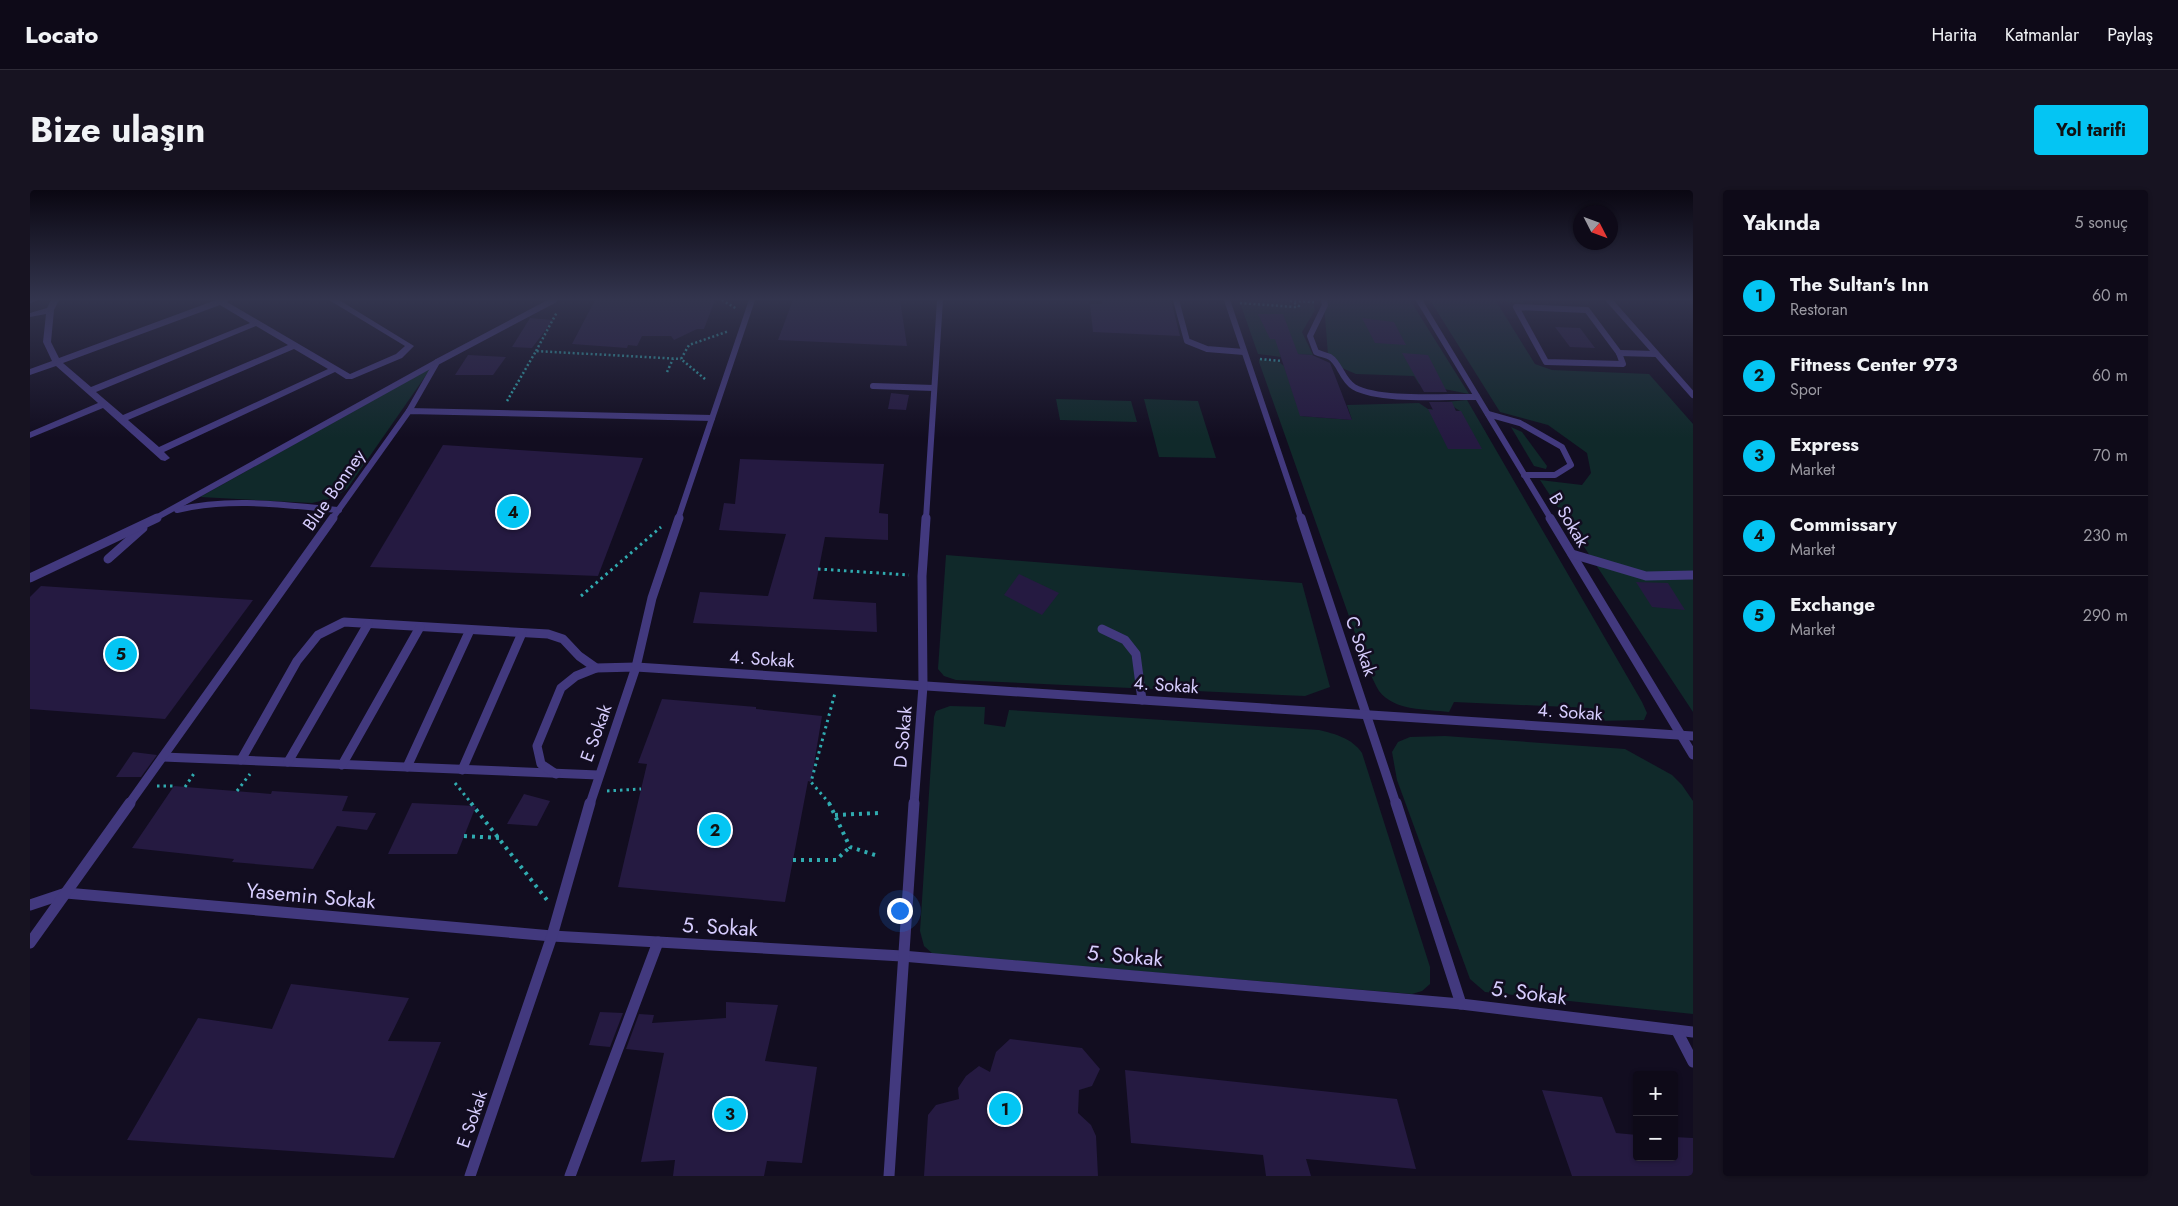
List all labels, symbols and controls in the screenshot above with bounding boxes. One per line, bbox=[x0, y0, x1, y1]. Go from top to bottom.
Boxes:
text: Locato bbox=[25, 17, 98, 52]
text: Harita bbox=[1931, 22, 1977, 48]
text: Katmanlar bbox=[2005, 22, 2079, 48]
text: Paylaş bbox=[2107, 22, 2153, 48]
text: Bize ulaşın bbox=[30, 105, 205, 155]
button: Yol tarifi bbox=[2034, 105, 2148, 155]
north arrow bbox=[1573, 205, 1618, 250]
text: Yakında bbox=[1743, 208, 1820, 238]
text: 5 sonuç bbox=[2075, 211, 2128, 234]
text: The Sultan's Inn bbox=[1790, 271, 1929, 298]
text: 1 bbox=[1755, 284, 1763, 307]
text: 60 m bbox=[2092, 284, 2128, 307]
text: Restoran bbox=[1790, 298, 1848, 321]
text: Fitness Center 973 bbox=[1790, 351, 1958, 378]
text: 2 bbox=[1754, 364, 1764, 387]
text: 60 m bbox=[2092, 364, 2128, 387]
text: Spor bbox=[1790, 378, 1822, 401]
text: Express bbox=[1790, 431, 1859, 458]
street label: Blue Bonney bbox=[296, 444, 372, 536]
text: 3 bbox=[1754, 444, 1764, 467]
text: 70 m bbox=[2093, 444, 2128, 467]
text: Market bbox=[1790, 458, 1835, 481]
street label: B Sokak bbox=[1542, 488, 1596, 552]
pin: 4 bbox=[497, 493, 529, 531]
text: Commissary bbox=[1790, 511, 1897, 538]
text: 4 bbox=[1753, 524, 1765, 547]
text: 230 m bbox=[2083, 524, 2128, 547]
text: Market bbox=[1790, 538, 1835, 561]
text: Exchange bbox=[1790, 591, 1875, 618]
text: 5 bbox=[1754, 604, 1764, 627]
text: 290 m bbox=[2083, 604, 2128, 627]
street label: C Sokak bbox=[1339, 612, 1383, 680]
text: Market bbox=[1790, 618, 1835, 641]
pin: 5 bbox=[105, 635, 137, 673]
street label: 4. Sokak bbox=[728, 644, 796, 674]
street label: 4. Sokak bbox=[1132, 670, 1200, 700]
street label: 4. Sokak bbox=[1536, 697, 1604, 727]
street label: E Sokak bbox=[574, 701, 618, 765]
street label: D Sokak bbox=[887, 705, 919, 769]
pin: 2 bbox=[699, 811, 731, 849]
street label: Yasemin Sokak bbox=[245, 875, 378, 917]
your location bbox=[887, 898, 913, 924]
street label: 5. Sokak bbox=[681, 910, 759, 944]
street label: 5. Sokak bbox=[1086, 938, 1165, 974]
street label: 5. Sokak bbox=[1489, 973, 1569, 1013]
map controls bbox=[1633, 1071, 1678, 1161]
button: + bbox=[1633, 1071, 1678, 1116]
street label: E Sokak bbox=[450, 1087, 494, 1151]
pin: 1 bbox=[989, 1090, 1021, 1128]
pin: 3 bbox=[714, 1095, 746, 1133]
button: − bbox=[1633, 1116, 1678, 1161]

